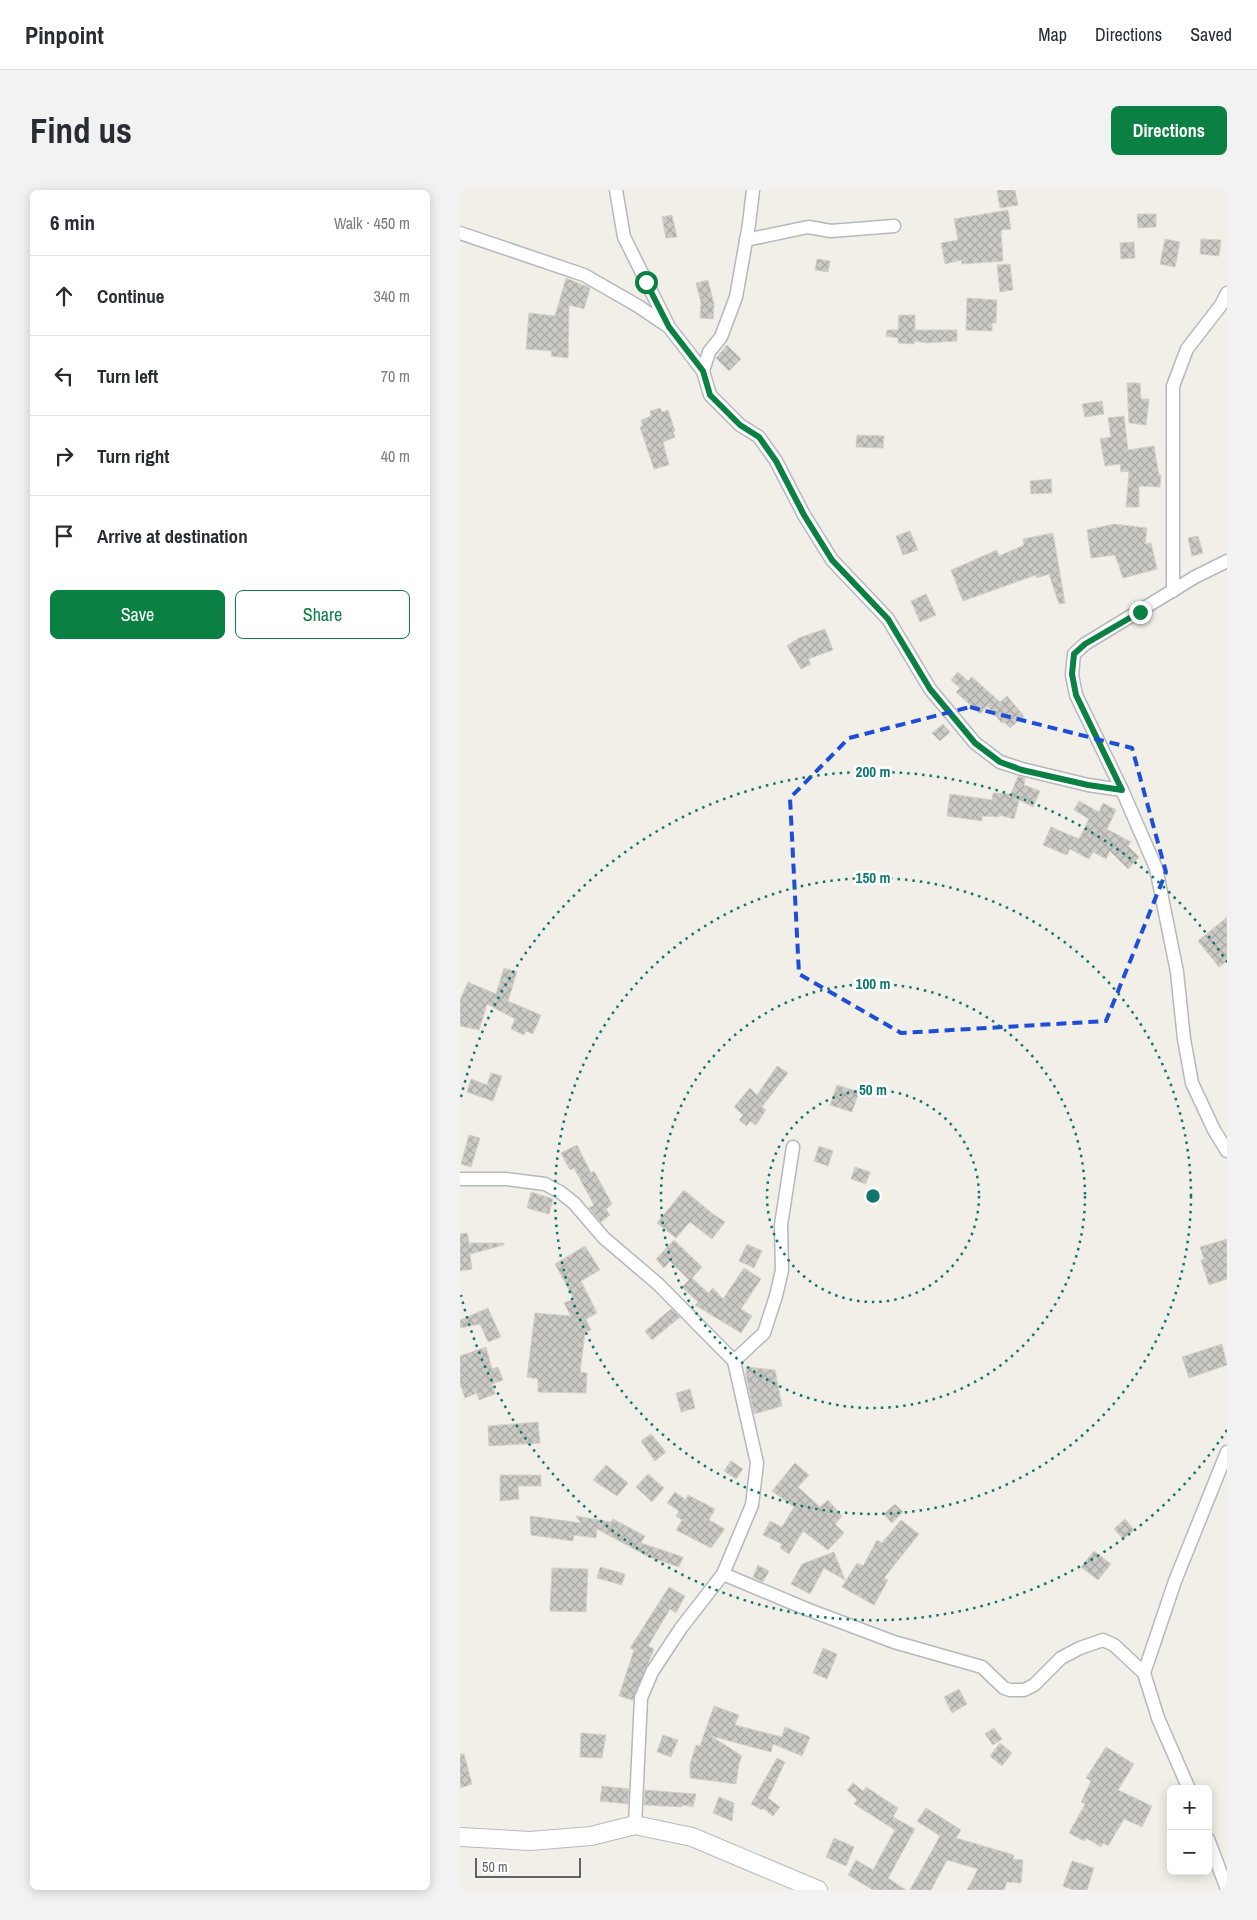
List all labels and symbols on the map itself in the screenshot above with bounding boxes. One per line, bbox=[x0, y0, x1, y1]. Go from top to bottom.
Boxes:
route start bbox=[635, 271, 658, 294]
route end bbox=[1129, 601, 1152, 624]
text: 200 m bbox=[856, 761, 890, 782]
text: 150 m bbox=[856, 867, 890, 888]
text: 100 m bbox=[856, 973, 890, 994]
text: 50 m bbox=[859, 1079, 887, 1100]
centre of rings bbox=[864, 1187, 882, 1205]
scale bar bbox=[475, 1855, 581, 1878]

